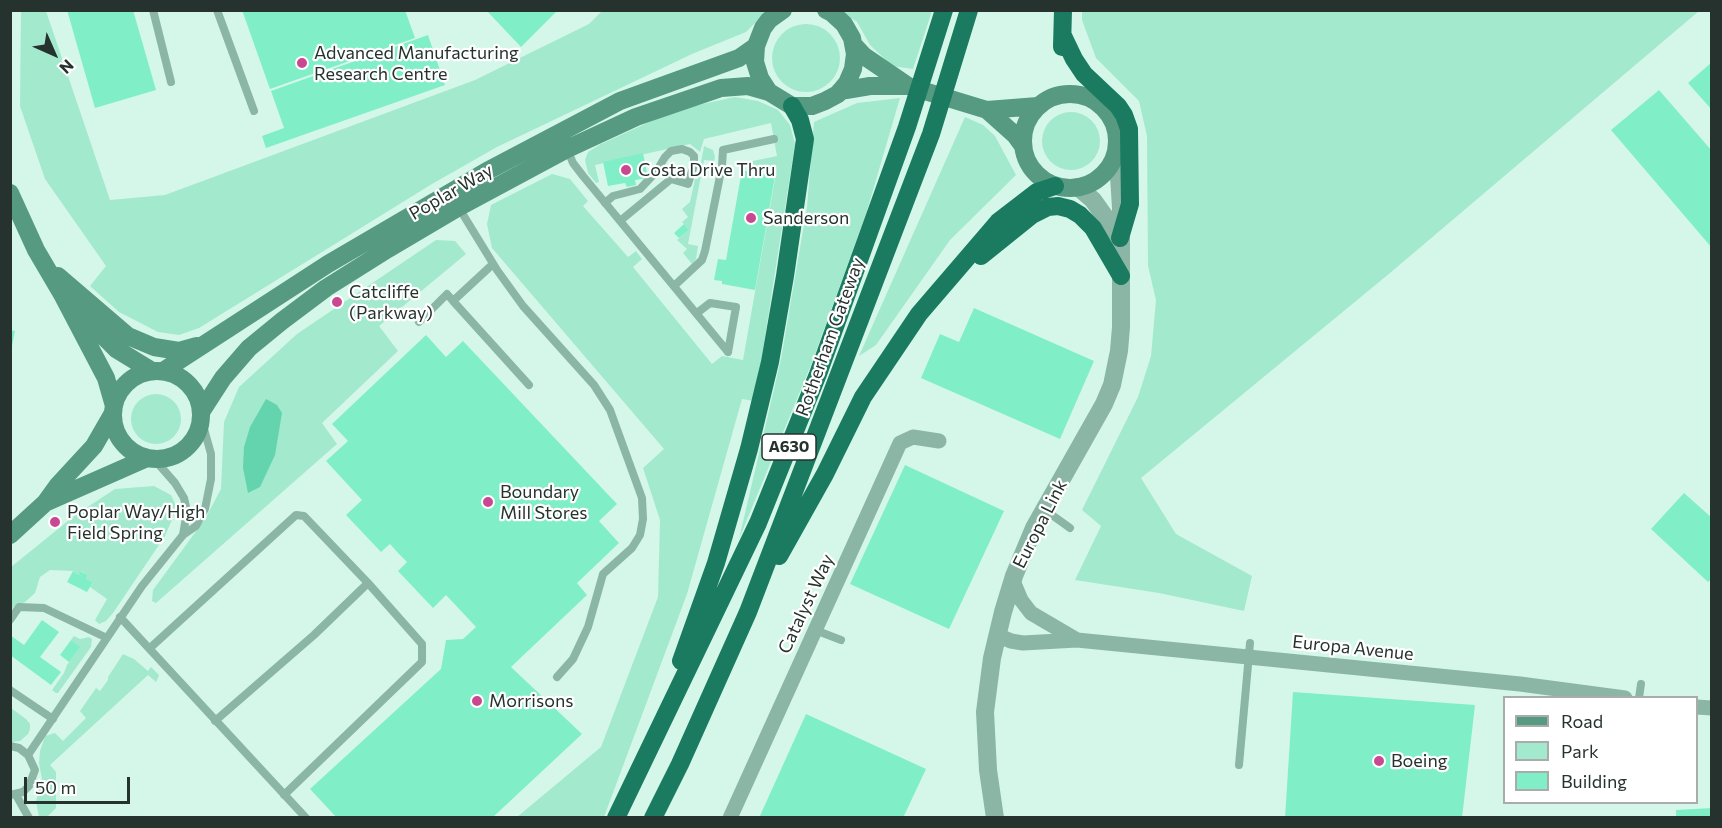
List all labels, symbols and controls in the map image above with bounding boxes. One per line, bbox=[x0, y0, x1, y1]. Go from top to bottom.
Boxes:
north arrow bbox=[24, 24, 84, 84]
place label: Advanced Manufacturing Research Centre bbox=[314, 42, 519, 84]
text: N bbox=[56, 56, 78, 78]
marker: Advanced Manufacturing Research Centre bbox=[295, 56, 309, 70]
street label: Poplar Way bbox=[405, 159, 497, 225]
place label: Costa Drive Thru bbox=[638, 159, 775, 181]
marker: Costa Drive Thru bbox=[619, 163, 633, 177]
place label: Sanderson bbox=[763, 207, 849, 229]
marker: Sanderson bbox=[744, 211, 758, 225]
street label: Rotherham Gateway bbox=[791, 255, 869, 419]
place label: Catcliffe (Parkway) bbox=[349, 281, 433, 324]
marker: Catcliffe (Parkway) bbox=[330, 295, 344, 309]
road number: A630 bbox=[762, 434, 816, 460]
street label: Europa Link bbox=[1008, 476, 1072, 572]
place label: Boundary Mill Stores bbox=[500, 481, 587, 524]
marker: Boundary Mill Stores bbox=[481, 495, 495, 509]
place label: Poplar Way/High Field Spring bbox=[67, 501, 205, 544]
marker: Poplar Way/High Field Spring bbox=[48, 515, 62, 529]
street label: Catalyst Way bbox=[774, 551, 838, 657]
street label: Europa Avenue bbox=[1291, 631, 1415, 665]
place label: Morrisons bbox=[489, 690, 573, 712]
marker: Morrisons bbox=[470, 694, 484, 708]
legend bbox=[1503, 696, 1698, 804]
text: Road bbox=[1561, 710, 1603, 732]
text: Park bbox=[1561, 740, 1599, 762]
place label: Boeing bbox=[1391, 750, 1448, 772]
marker: Boeing bbox=[1372, 754, 1386, 768]
scale bar bbox=[27, 765, 134, 803]
text: Building bbox=[1561, 770, 1627, 792]
text: 50 m bbox=[35, 776, 76, 798]

